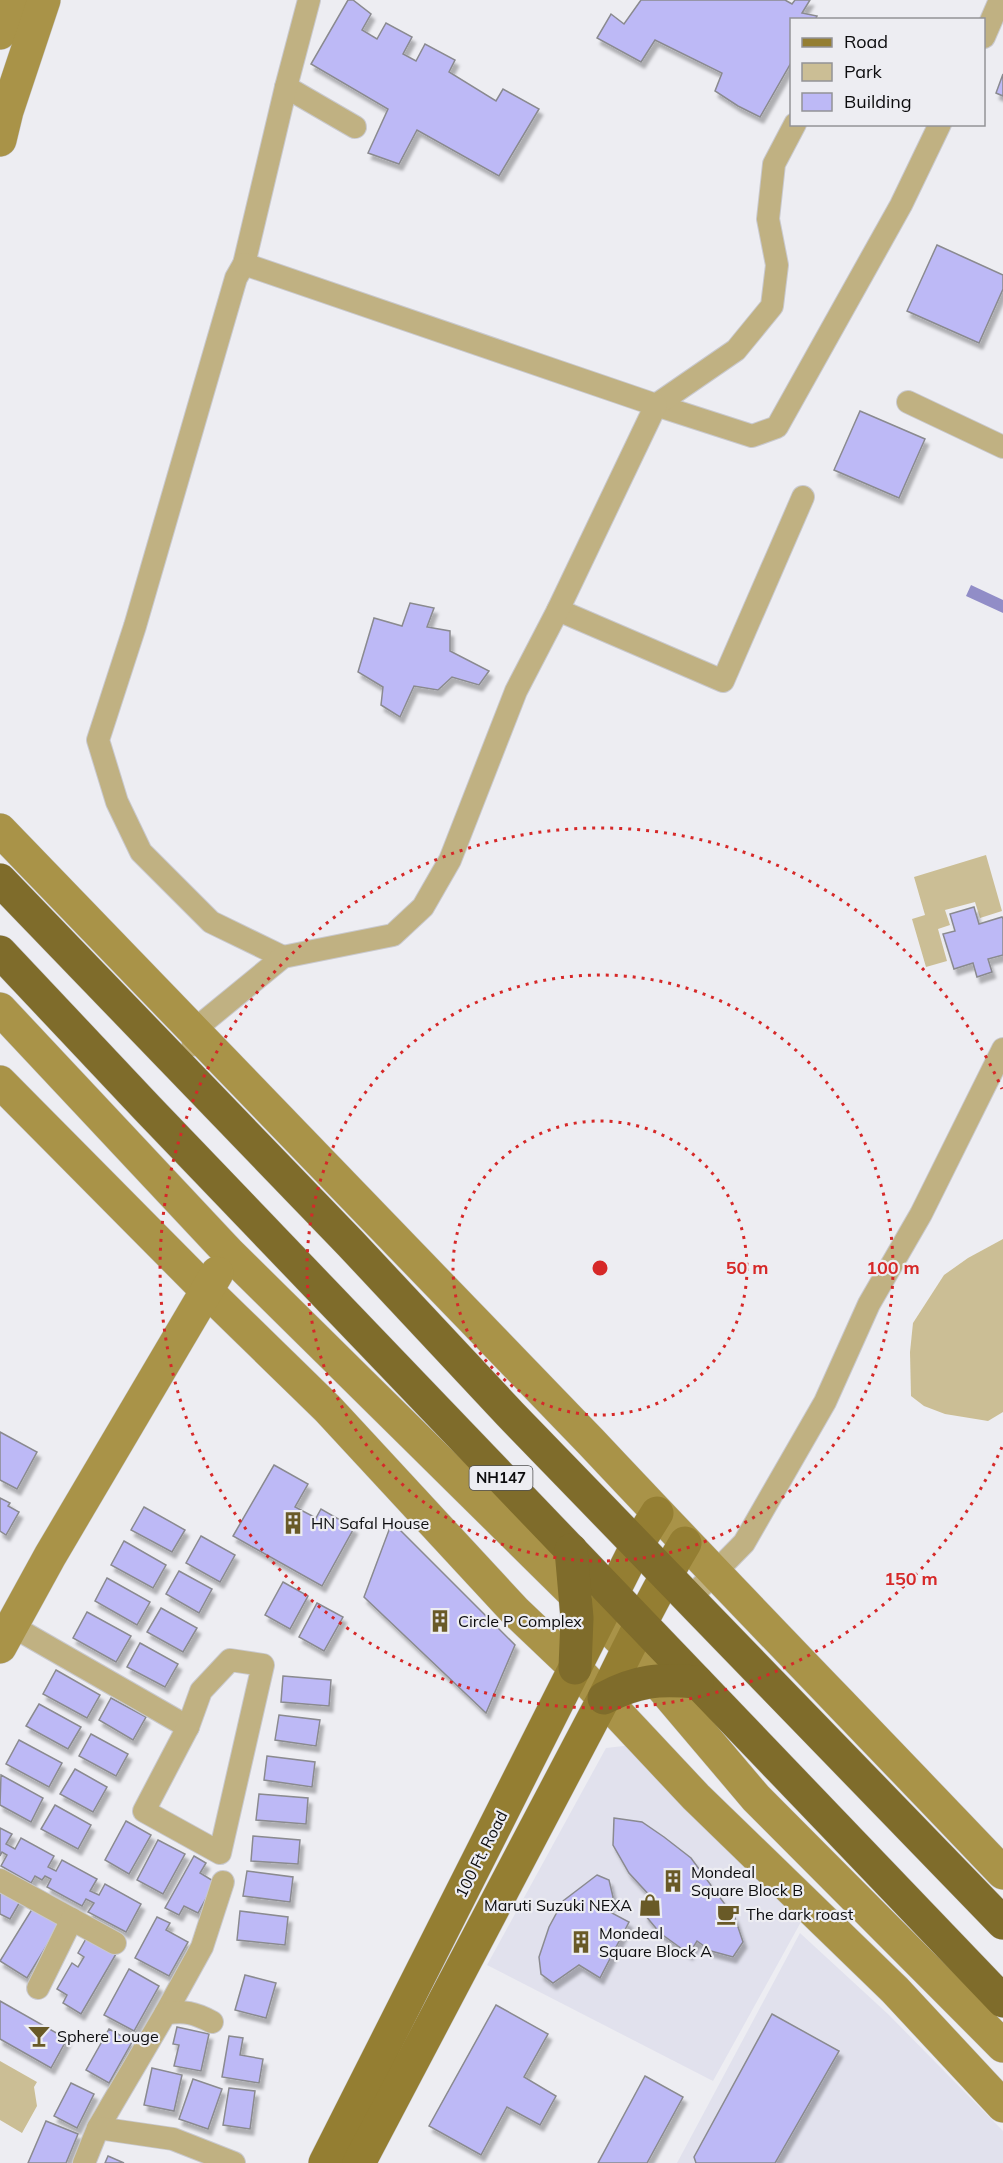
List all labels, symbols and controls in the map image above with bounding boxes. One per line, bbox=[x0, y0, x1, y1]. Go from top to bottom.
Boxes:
legend bbox=[790, 18, 985, 126]
text: Road bbox=[844, 30, 888, 53]
text: Park bbox=[844, 60, 883, 83]
text: Building bbox=[844, 90, 912, 113]
text: 50 m bbox=[726, 1256, 768, 1279]
text: 100 m bbox=[866, 1256, 920, 1279]
centre of rings bbox=[590, 1258, 610, 1278]
road number: NH147 bbox=[470, 1466, 532, 1490]
building icon: HN Safal House bbox=[280, 1510, 306, 1536]
place label: HN Safal House bbox=[311, 1513, 429, 1533]
text: 150 m bbox=[884, 1567, 938, 1590]
building icon: Circle P Complex bbox=[427, 1608, 453, 1634]
place label: Circle P Complex bbox=[458, 1611, 582, 1631]
street label: 100 Ft. Road bbox=[451, 1807, 511, 1901]
place label: Mondeal Square Block B bbox=[691, 1862, 803, 1900]
building icon: Mondeal Square Block B bbox=[660, 1868, 686, 1894]
shop icon: Maruti Suzuki NEXA bbox=[637, 1892, 663, 1918]
place label: Maruti Suzuki NEXA bbox=[484, 1895, 632, 1915]
cafe icon: The dark roast bbox=[715, 1901, 741, 1927]
place label: The dark roast bbox=[746, 1904, 854, 1924]
place label: Mondeal Square Block A bbox=[599, 1923, 712, 1961]
building icon: Mondeal Square Block A bbox=[568, 1929, 594, 1955]
bar icon: Sphere Louge bbox=[26, 2023, 52, 2049]
place label: Sphere Louge bbox=[57, 2026, 159, 2046]

